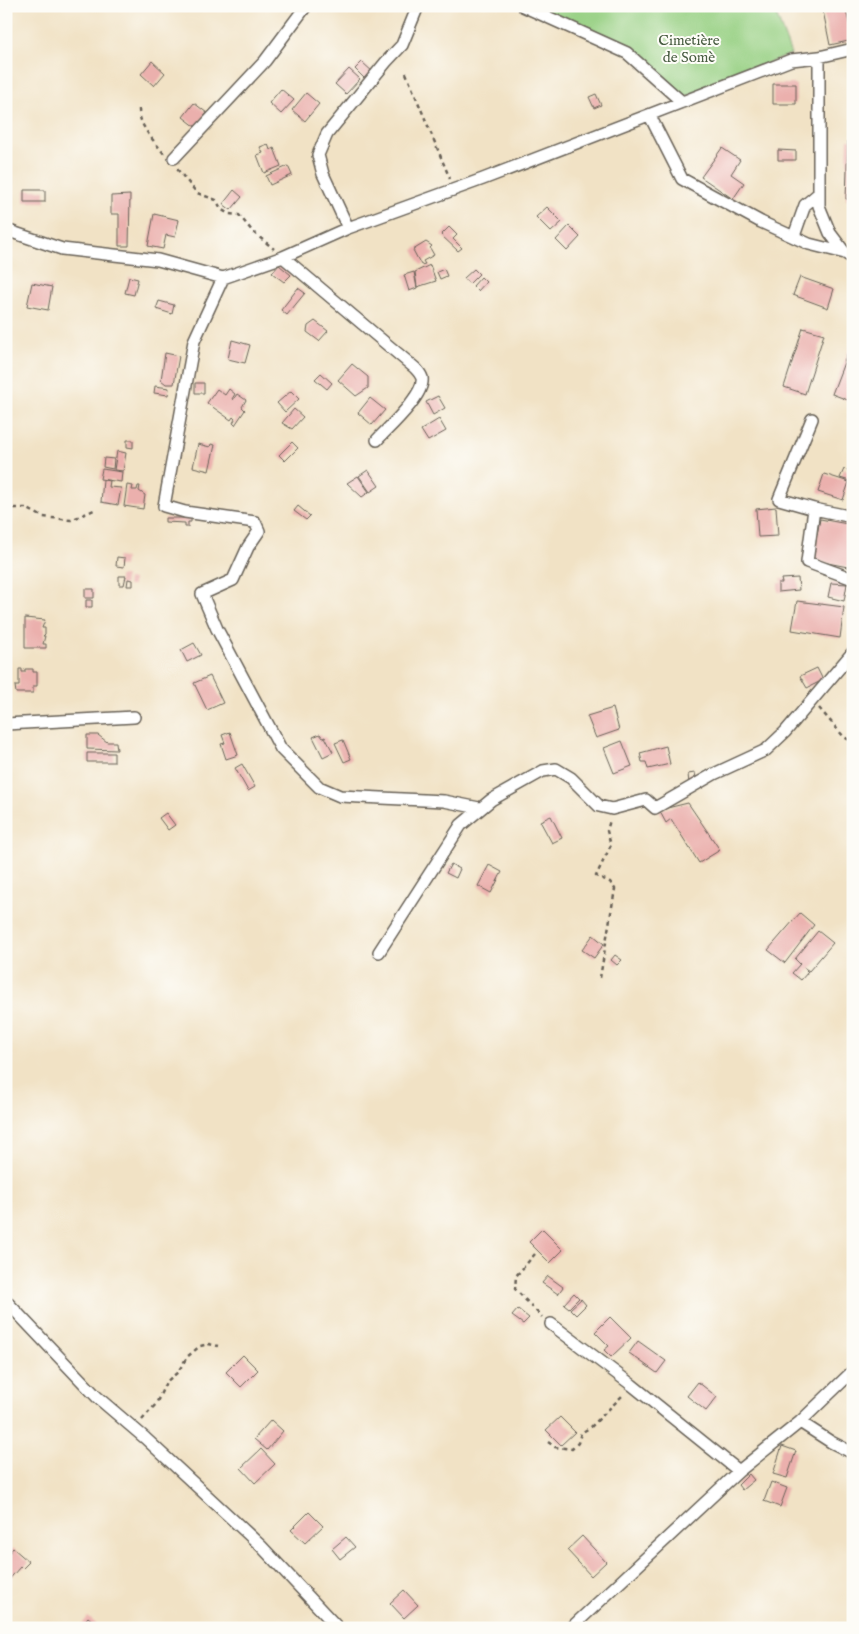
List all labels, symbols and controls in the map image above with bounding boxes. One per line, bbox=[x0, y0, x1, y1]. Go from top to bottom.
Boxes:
park label: Cimetière de Somè bbox=[658, 31, 720, 67]

